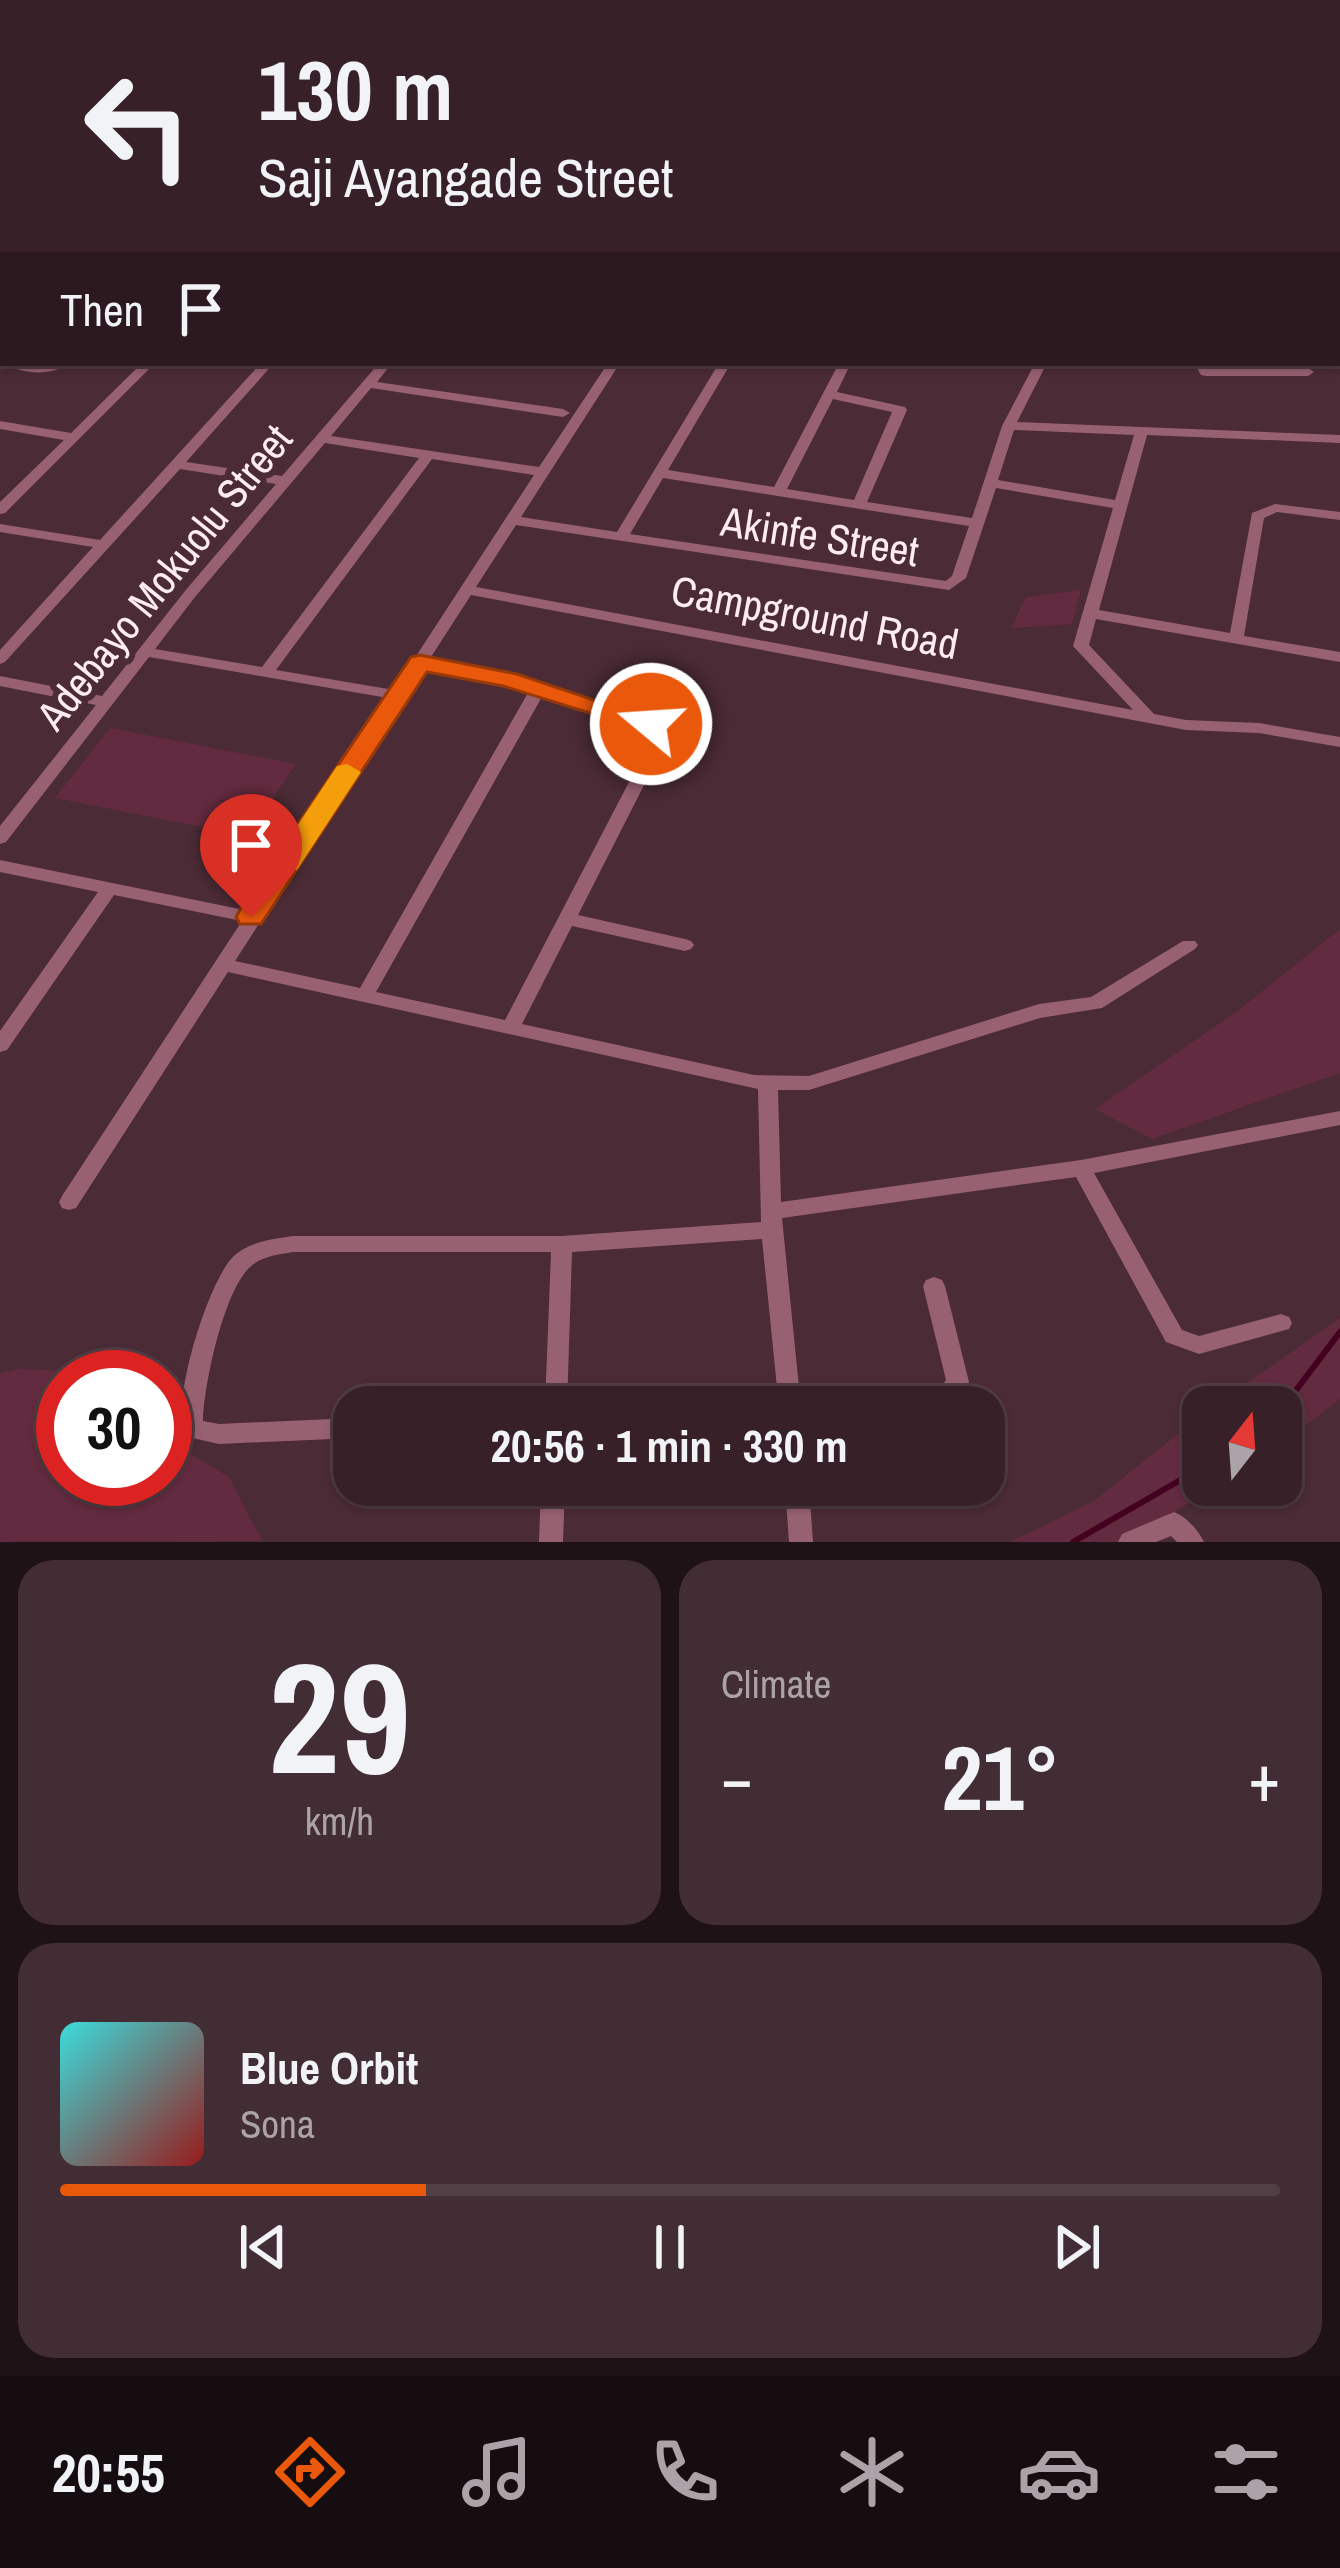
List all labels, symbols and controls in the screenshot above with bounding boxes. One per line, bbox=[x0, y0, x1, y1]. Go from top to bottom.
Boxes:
text: 130 m bbox=[258, 33, 453, 146]
icon: left bbox=[60, 48, 216, 204]
text: Saji Ayangade Street bbox=[258, 141, 673, 214]
icon: arrive bbox=[168, 276, 234, 342]
text: Then bbox=[60, 279, 144, 340]
street label: Adebayo Mokuolu Street bbox=[23, 413, 304, 742]
street label: Akinfe Street bbox=[716, 493, 923, 579]
street label: Campground Road bbox=[667, 562, 963, 672]
position arrow bbox=[588, 661, 714, 787]
pin bbox=[200, 794, 302, 917]
icon: arrive bbox=[218, 812, 284, 878]
speed limit sign: 30 bbox=[36, 1350, 192, 1506]
north arrow bbox=[1182, 1386, 1302, 1506]
map controls bbox=[1182, 1386, 1302, 1506]
text: 20:56 · 1 min · 330 m bbox=[491, 1415, 847, 1476]
text: 29 bbox=[268, 1612, 411, 1822]
text: Climate bbox=[721, 1658, 831, 1710]
text: 21° bbox=[941, 1717, 1060, 1838]
text: − bbox=[721, 1733, 753, 1822]
text: + bbox=[1248, 1733, 1280, 1822]
text: km/h bbox=[305, 1795, 374, 1847]
text: Blue Orbit bbox=[240, 2037, 418, 2098]
text: Sona bbox=[240, 2098, 315, 2150]
icon: previous bbox=[230, 2214, 296, 2280]
icon: pause bbox=[637, 2214, 703, 2280]
icon: next bbox=[1044, 2214, 1110, 2280]
icon: directions bbox=[268, 2430, 352, 2514]
icon: music bbox=[455, 2430, 539, 2514]
icon: phone bbox=[643, 2430, 727, 2514]
icon: climate bbox=[830, 2430, 914, 2514]
icon: car bbox=[1017, 2430, 1101, 2514]
icon: filters bbox=[1204, 2430, 1288, 2514]
text: 20:55 bbox=[52, 2436, 165, 2509]

